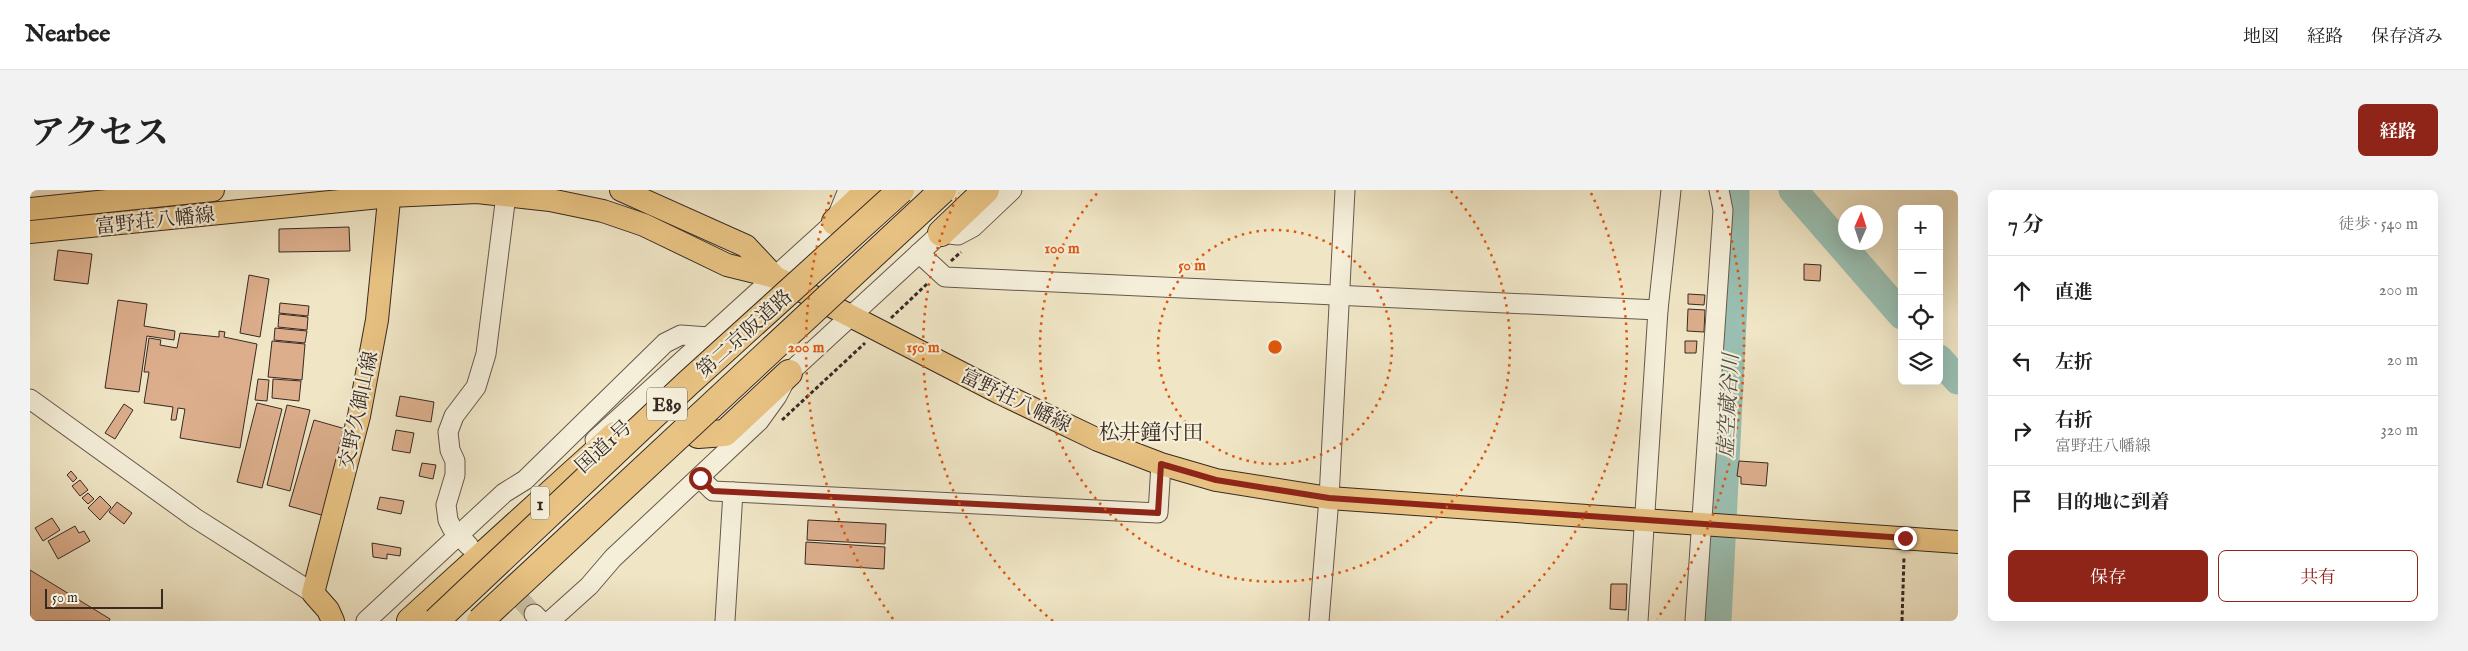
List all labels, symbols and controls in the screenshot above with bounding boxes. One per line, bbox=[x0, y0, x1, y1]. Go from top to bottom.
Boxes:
text: Nearbee bbox=[25, 19, 110, 50]
text: 地図 bbox=[2243, 26, 2279, 49]
text: 経路 bbox=[2307, 26, 2343, 49]
text: 保存済み bbox=[2371, 26, 2443, 49]
button: 経路 bbox=[2358, 104, 2438, 156]
text: アクセス bbox=[30, 112, 169, 157]
street label: 富野荘八幡線 bbox=[94, 203, 216, 240]
north arrow bbox=[1838, 205, 1883, 250]
map controls bbox=[1898, 205, 1943, 385]
button: + bbox=[1898, 205, 1943, 250]
text: 7 分 bbox=[2008, 212, 2043, 239]
text: 徒歩 · 540 m bbox=[2338, 215, 2418, 235]
text: 100 m bbox=[1044, 239, 1080, 258]
button: − bbox=[1898, 250, 1943, 295]
text: 50 m bbox=[1178, 256, 1206, 275]
icon: ahead bbox=[2008, 277, 2036, 305]
text: 直進 bbox=[2055, 281, 2093, 305]
text: 200 m bbox=[2379, 281, 2418, 301]
street label: 第二京阪道路 bbox=[692, 285, 798, 384]
button: locate bbox=[1898, 295, 1943, 340]
text: 200 m bbox=[788, 338, 825, 357]
text: 150 m bbox=[906, 338, 940, 357]
centre of rings bbox=[1266, 338, 1284, 356]
button: layers bbox=[1898, 340, 1943, 385]
icon: left bbox=[2008, 347, 2036, 375]
street label: 交野久御山線 bbox=[335, 349, 384, 472]
water label: 虚空蔵谷川 bbox=[1713, 351, 1746, 459]
text: 左折 bbox=[2055, 351, 2093, 375]
text: 20 m bbox=[2387, 351, 2418, 371]
street label: 富野荘八幡線 bbox=[956, 364, 1075, 439]
road number: E89 bbox=[647, 388, 687, 420]
text: 右折 bbox=[2055, 409, 2093, 433]
street label: 国道1号 bbox=[571, 415, 637, 479]
icon: right bbox=[2008, 417, 2036, 445]
district label: 松井鐘付田 bbox=[1099, 420, 1204, 447]
text: 320 m bbox=[2381, 421, 2418, 441]
text: 富野荘八幡線 bbox=[2055, 437, 2151, 457]
route start bbox=[689, 467, 712, 490]
road number: 1 bbox=[531, 486, 549, 520]
icon: arrive bbox=[2008, 487, 2036, 515]
text: 目的地に到着 bbox=[2055, 491, 2169, 515]
route end bbox=[1894, 527, 1917, 550]
button: 保存 bbox=[2008, 550, 2208, 602]
button: 共有 bbox=[2218, 550, 2418, 602]
scale bar bbox=[45, 586, 162, 609]
text: 50 m bbox=[52, 589, 78, 607]

